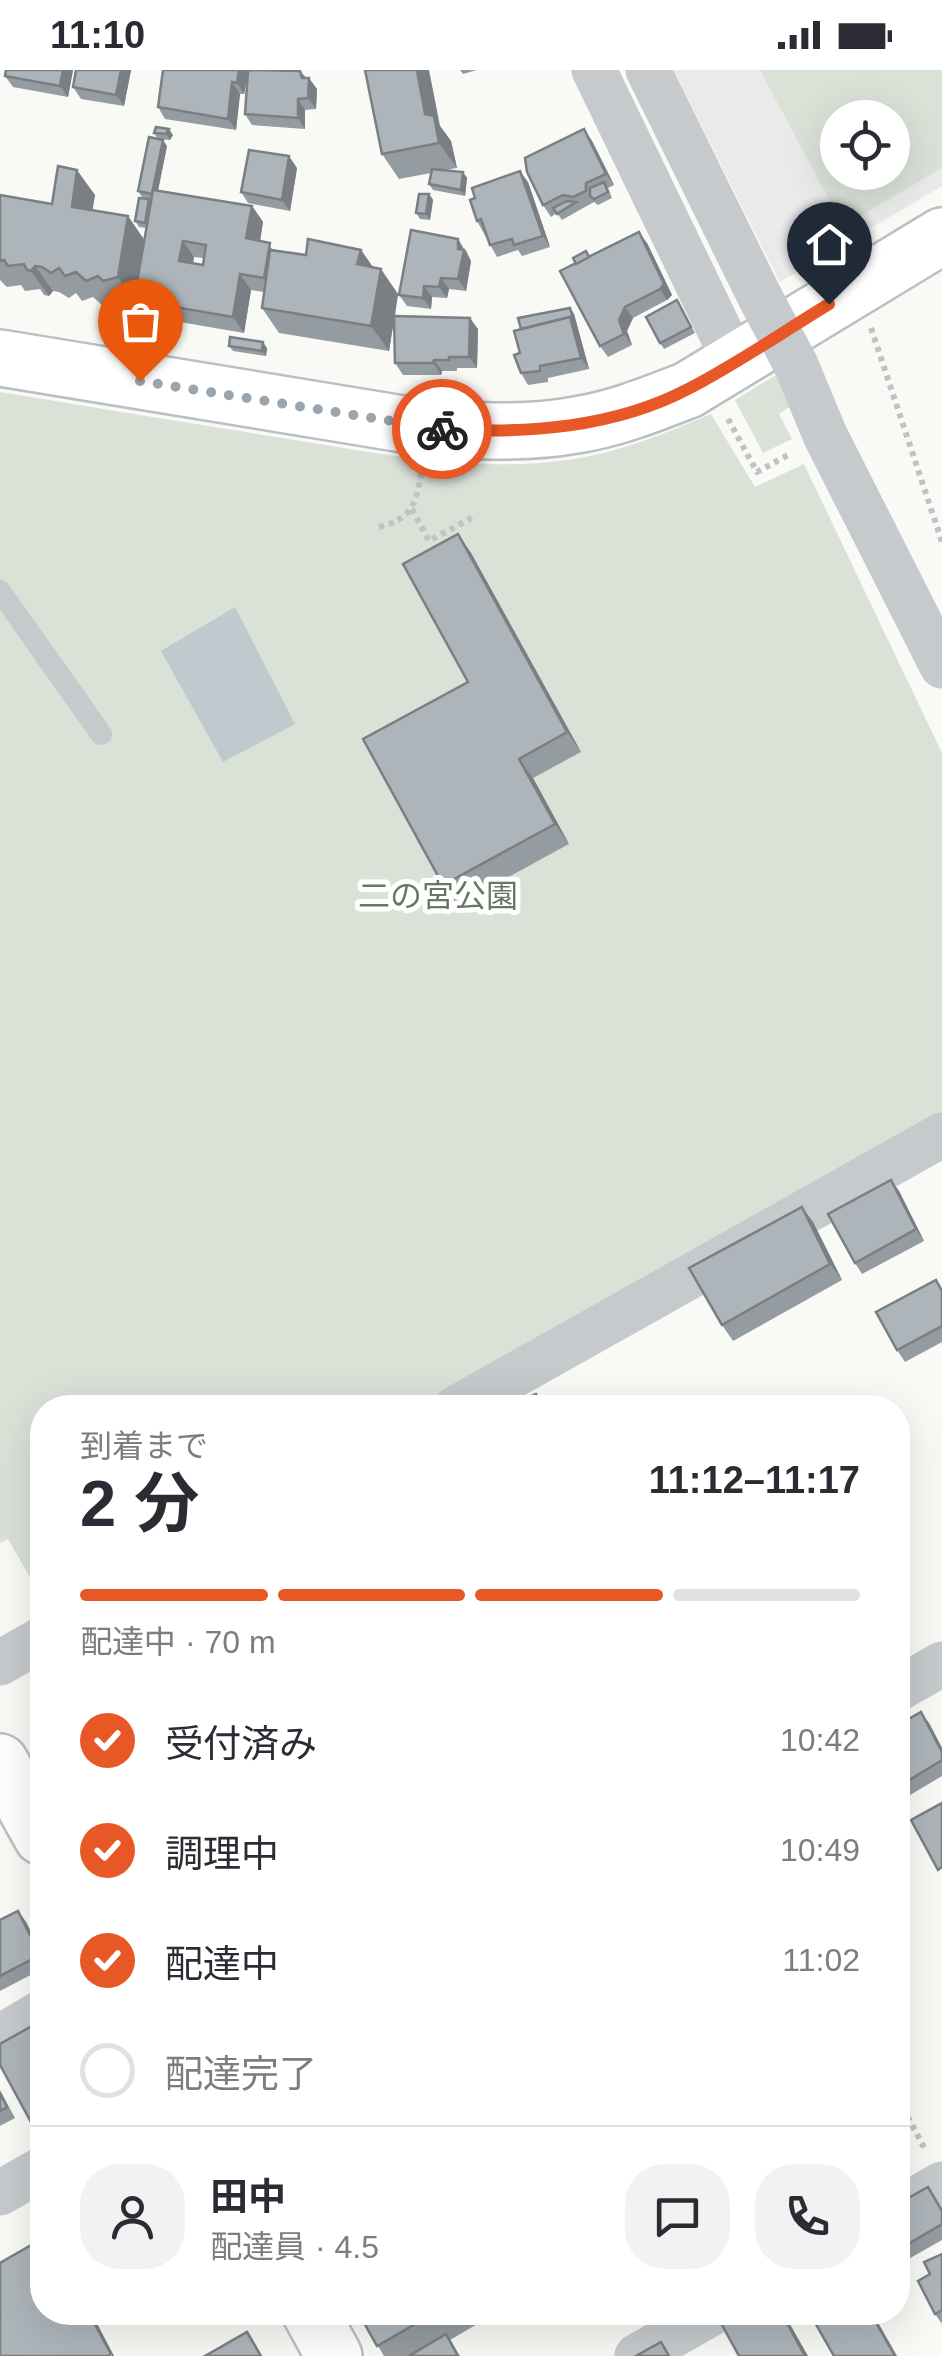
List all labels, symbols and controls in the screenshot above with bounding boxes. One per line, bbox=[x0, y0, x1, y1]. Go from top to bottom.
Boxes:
text: 11:10 bbox=[50, 14, 145, 56]
map controls bbox=[820, 100, 910, 190]
button: locate bbox=[820, 100, 910, 190]
pin bbox=[787, 202, 872, 305]
icon: home bbox=[802, 217, 857, 272]
pin bbox=[98, 279, 183, 382]
icon: bag bbox=[113, 294, 168, 349]
courier bbox=[392, 379, 492, 479]
icon: bike bbox=[415, 402, 470, 457]
park label: 二の宮公園 bbox=[358, 878, 518, 914]
text: 到着まで bbox=[80, 1428, 208, 1464]
text: 11:12–11:17 bbox=[649, 1459, 860, 1501]
text: 2 分 bbox=[80, 1467, 199, 1540]
text: 配達中 · 70 m bbox=[80, 1624, 276, 1660]
icon: check bbox=[80, 1713, 135, 1768]
text: 10:42 bbox=[780, 1722, 860, 1758]
text: 受付済み bbox=[165, 1723, 317, 1765]
icon: check bbox=[80, 1823, 135, 1878]
text: 10:49 bbox=[780, 1832, 860, 1868]
text: 調理中 bbox=[165, 1833, 279, 1875]
icon: check bbox=[80, 1933, 135, 1988]
text: 11:02 bbox=[782, 1942, 860, 1978]
text: 配達中 bbox=[165, 1943, 279, 1985]
text: 配達完了 bbox=[165, 2053, 317, 2095]
button: person bbox=[80, 2164, 185, 2269]
button: chat bbox=[625, 2164, 730, 2269]
button: phone bbox=[755, 2164, 860, 2269]
text: 田中 bbox=[210, 2176, 286, 2218]
text: 配達員 · 4.5 bbox=[210, 2229, 379, 2265]

